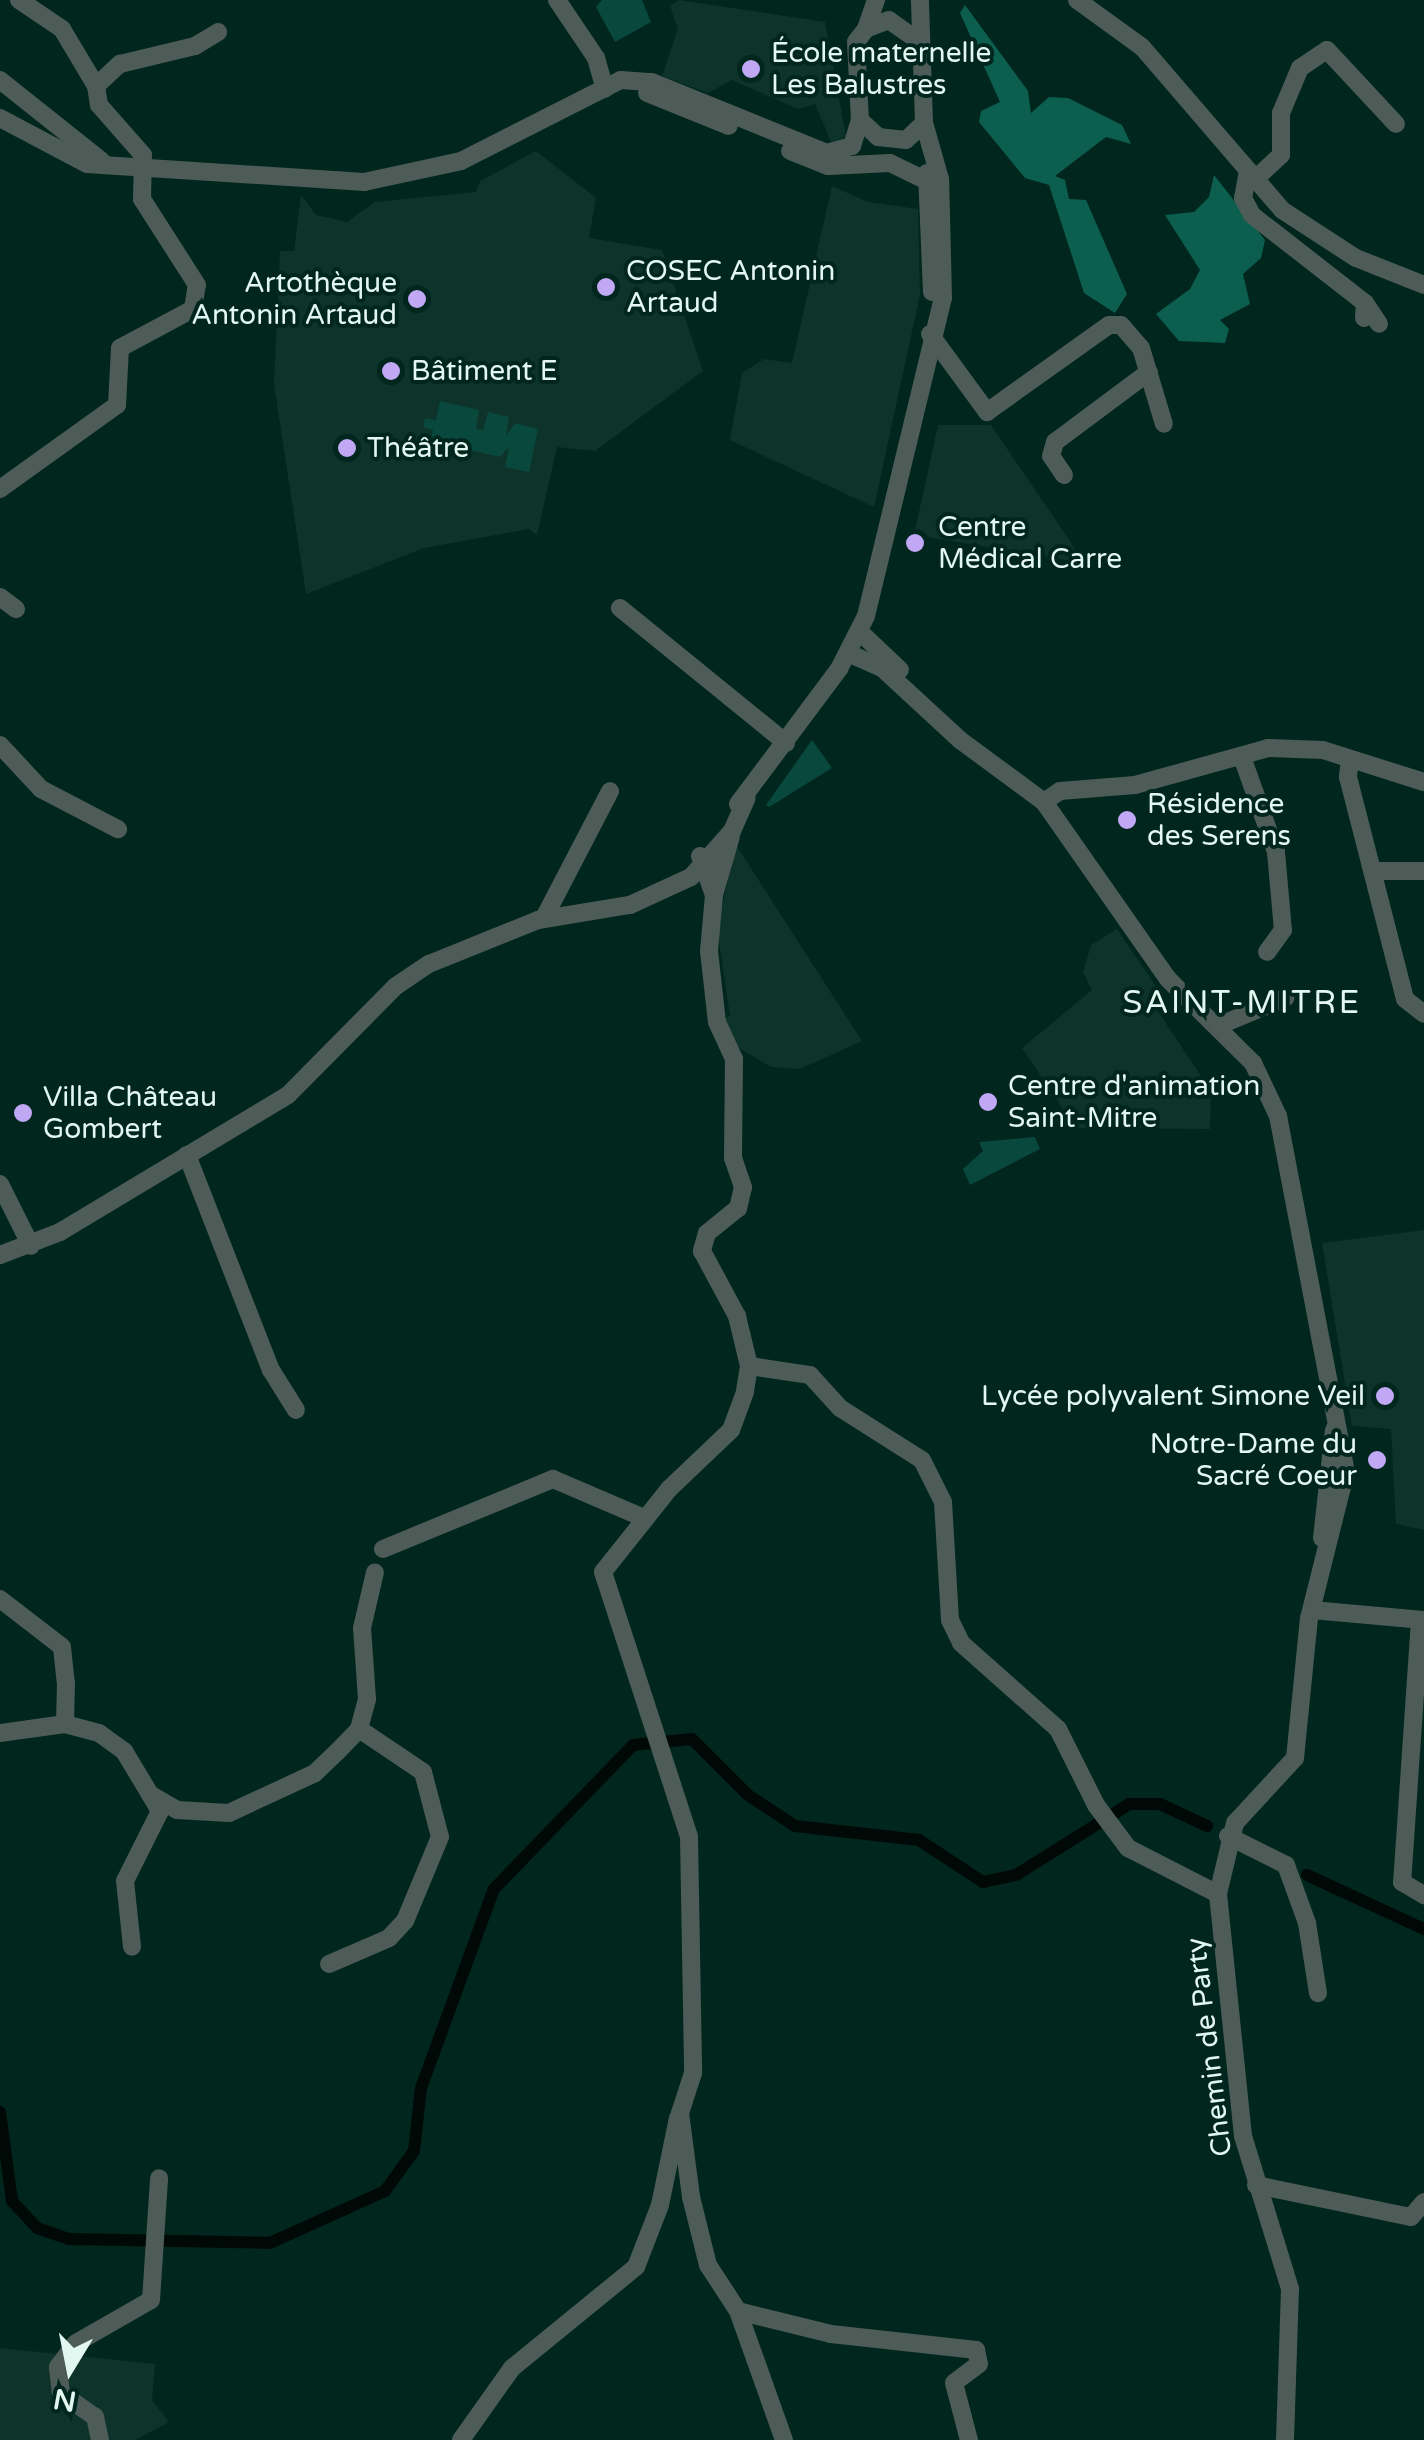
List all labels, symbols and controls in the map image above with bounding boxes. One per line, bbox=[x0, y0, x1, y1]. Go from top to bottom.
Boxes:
place label: École maternelle Les Balustres bbox=[771, 36, 991, 102]
marker: École maternelle Les Balustres bbox=[740, 58, 762, 80]
place label: COSEC Antonin Artaud bbox=[626, 254, 835, 320]
place label: Artothèque Antonin Artaud bbox=[191, 266, 397, 332]
marker: COSEC Antonin Artaud bbox=[595, 276, 617, 298]
marker: Artothèque Antonin Artaud bbox=[406, 288, 428, 310]
place label: Bâtiment E bbox=[411, 354, 558, 388]
marker: Bâtiment E bbox=[380, 360, 402, 382]
place label: Théâtre bbox=[367, 431, 469, 465]
marker: Théâtre bbox=[336, 437, 358, 459]
place label: Centre Médical Carre bbox=[938, 510, 1122, 576]
marker: Centre Médical Carre bbox=[902, 530, 928, 556]
place label: Résidence des Serens bbox=[1147, 787, 1291, 853]
marker: Résidence des Serens bbox=[1116, 809, 1138, 831]
district label: SAINT-MITRE bbox=[1122, 984, 1362, 1022]
place label: Centre d'animation Saint-Mitre bbox=[1008, 1069, 1260, 1135]
place label: Villa Château Gombert bbox=[43, 1080, 217, 1146]
marker: Centre d'animation Saint-Mitre bbox=[977, 1091, 999, 1113]
marker: Villa Château Gombert bbox=[12, 1102, 34, 1124]
place label: Lycée polyvalent Simone Veil bbox=[981, 1379, 1365, 1413]
marker: Lycée polyvalent Simone Veil bbox=[1374, 1385, 1396, 1407]
place label: Notre-Dame du Sacré Coeur bbox=[1150, 1427, 1357, 1493]
marker: Notre-Dame du Sacré Coeur bbox=[1366, 1449, 1388, 1471]
street label: Chemin de Party bbox=[1179, 1936, 1239, 2158]
north arrow bbox=[20, 2320, 120, 2420]
text: N bbox=[51, 2381, 79, 2418]

